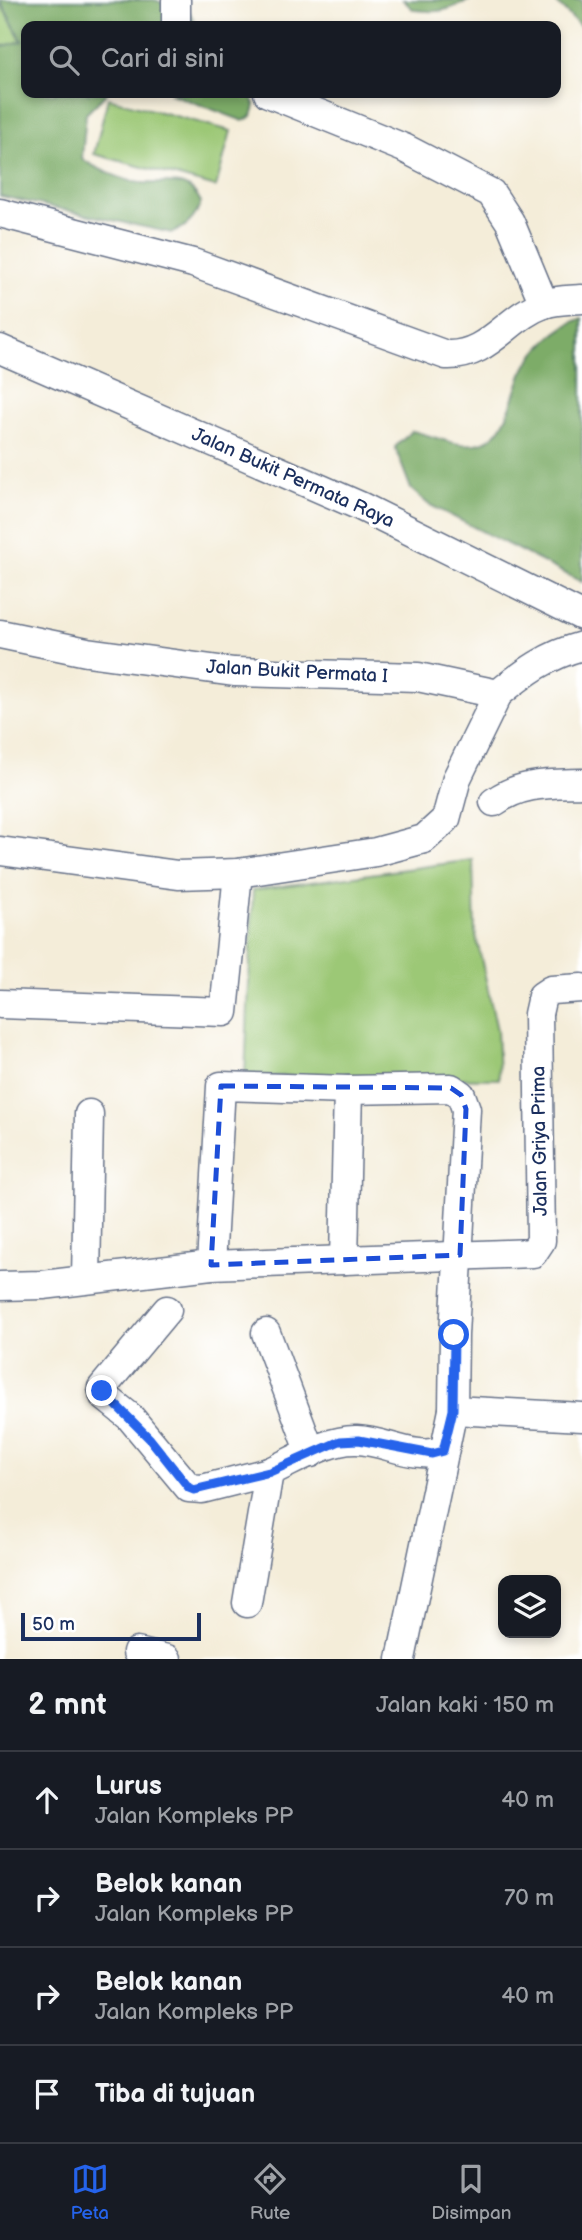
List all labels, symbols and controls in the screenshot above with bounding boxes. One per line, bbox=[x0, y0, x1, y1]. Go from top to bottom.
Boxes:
search box bbox=[21, 21, 561, 98]
icon: search bbox=[45, 41, 83, 79]
text: Cari di sini bbox=[101, 44, 224, 75]
street label: Jalan Bukit Permata Raya bbox=[188, 423, 398, 533]
street label: Jalan Bukit Permata I bbox=[205, 656, 389, 688]
street label: Jalan Griya Prima bbox=[527, 1066, 553, 1216]
route start bbox=[438, 1319, 469, 1350]
route end bbox=[86, 1375, 117, 1406]
map controls bbox=[498, 1575, 561, 1638]
button: layers bbox=[498, 1575, 561, 1638]
scale bar bbox=[21, 1610, 201, 1642]
text: 50 m bbox=[32, 1613, 75, 1636]
text: 2 mnt bbox=[28, 1687, 106, 1723]
text: Jalan kaki · 150 m bbox=[376, 1691, 554, 1719]
text: Lurus bbox=[95, 1771, 162, 1802]
icon: ahead bbox=[28, 1781, 66, 1819]
text: 40 m bbox=[501, 1786, 554, 1814]
text: Jalan Kompleks PP bbox=[95, 1802, 293, 1830]
text: Belok kanan bbox=[95, 1869, 242, 1900]
icon: right bbox=[28, 1879, 66, 1917]
text: 70 m bbox=[504, 1884, 554, 1912]
text: Jalan Kompleks PP bbox=[95, 1900, 293, 1928]
text: Belok kanan bbox=[95, 1967, 242, 1998]
icon: right bbox=[28, 1977, 66, 2015]
text: 40 m bbox=[501, 1982, 554, 2010]
text: Jalan Kompleks PP bbox=[95, 1998, 293, 2026]
icon: arrive bbox=[28, 2075, 66, 2113]
text: Tiba di tujuan bbox=[95, 2079, 255, 2110]
tab: Peta bbox=[70, 2160, 109, 2225]
tab: Rute bbox=[250, 2160, 290, 2225]
tab: Disimpan bbox=[431, 2160, 512, 2225]

